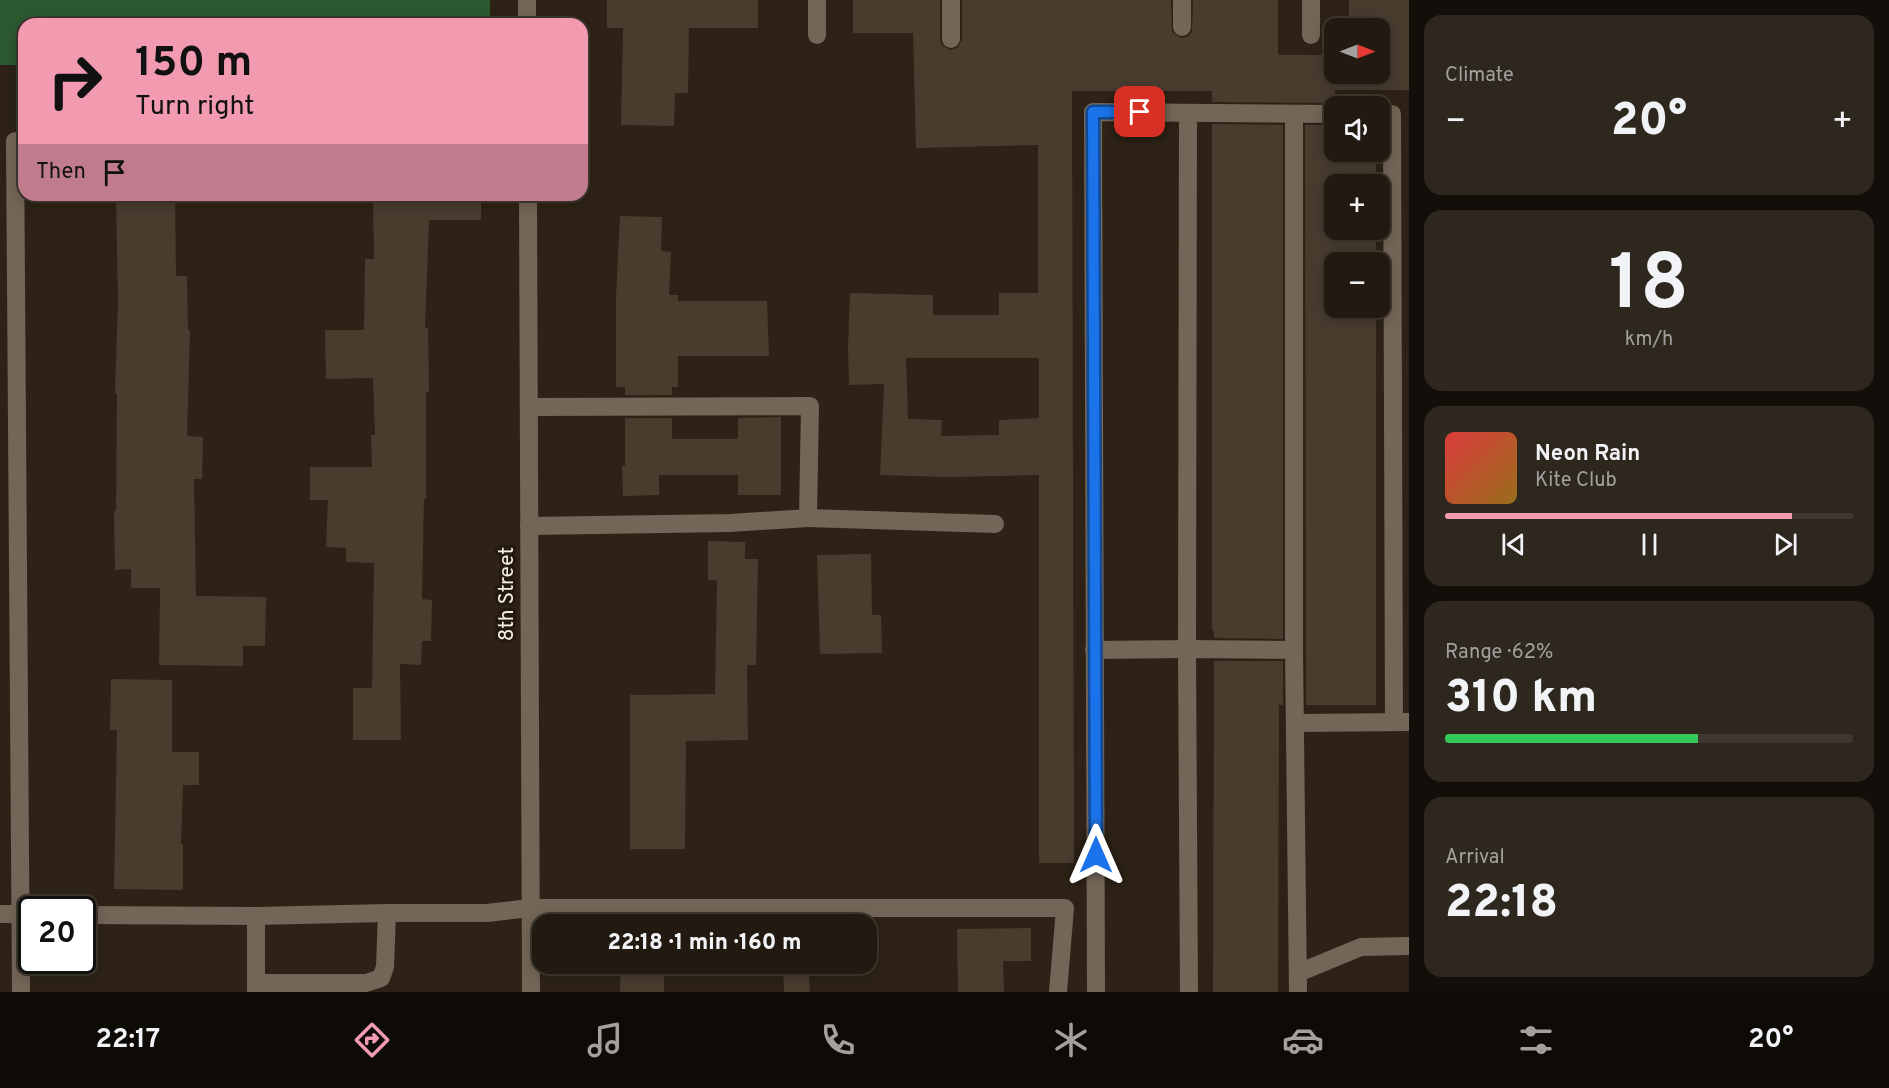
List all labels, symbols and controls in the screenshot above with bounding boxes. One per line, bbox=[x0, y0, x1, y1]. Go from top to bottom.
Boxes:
north arrow bbox=[1324, 18, 1390, 84]
map controls bbox=[1324, 18, 1390, 318]
text: 150 m bbox=[135, 38, 252, 91]
icon: right bbox=[36, 42, 114, 120]
text: Climate bbox=[1445, 63, 1514, 89]
pin bbox=[1114, 86, 1165, 137]
text: Turn right bbox=[135, 90, 254, 124]
text: 20° bbox=[1611, 94, 1687, 151]
icon: arrive bbox=[1123, 95, 1156, 128]
button: sound bbox=[1324, 96, 1390, 162]
text: − bbox=[1445, 102, 1466, 144]
text: + bbox=[1832, 102, 1853, 144]
icon: arrive bbox=[98, 156, 131, 189]
text: Then bbox=[36, 159, 86, 186]
button: + bbox=[1324, 174, 1390, 240]
text: 18 bbox=[1609, 238, 1689, 337]
button: − bbox=[1324, 252, 1390, 318]
text: km/h bbox=[1625, 327, 1673, 353]
text: Neon Rain bbox=[1535, 441, 1640, 468]
text: Kite Club bbox=[1535, 468, 1617, 494]
icon: previous bbox=[1497, 528, 1530, 561]
icon: pause bbox=[1633, 528, 1666, 561]
icon: next bbox=[1769, 528, 1802, 561]
street label: 8th Street bbox=[494, 547, 521, 641]
text: Range · 62% bbox=[1445, 640, 1553, 666]
text: 310 km bbox=[1445, 671, 1597, 728]
position arrow bbox=[1064, 823, 1128, 887]
text: Arrival bbox=[1445, 845, 1505, 871]
text: 22:18 bbox=[1445, 876, 1558, 933]
speed limit sign: 20 bbox=[18, 896, 96, 974]
text: 22:18 · 1 min · 160 m bbox=[608, 930, 801, 957]
icon: directions bbox=[351, 1019, 393, 1061]
icon: music bbox=[584, 1019, 626, 1061]
icon: phone bbox=[817, 1019, 859, 1061]
icon: climate bbox=[1050, 1019, 1092, 1061]
icon: car bbox=[1282, 1019, 1324, 1061]
icon: filters bbox=[1515, 1019, 1557, 1061]
text: 22:17 bbox=[95, 1023, 160, 1057]
text: 20° bbox=[1748, 1023, 1794, 1057]

